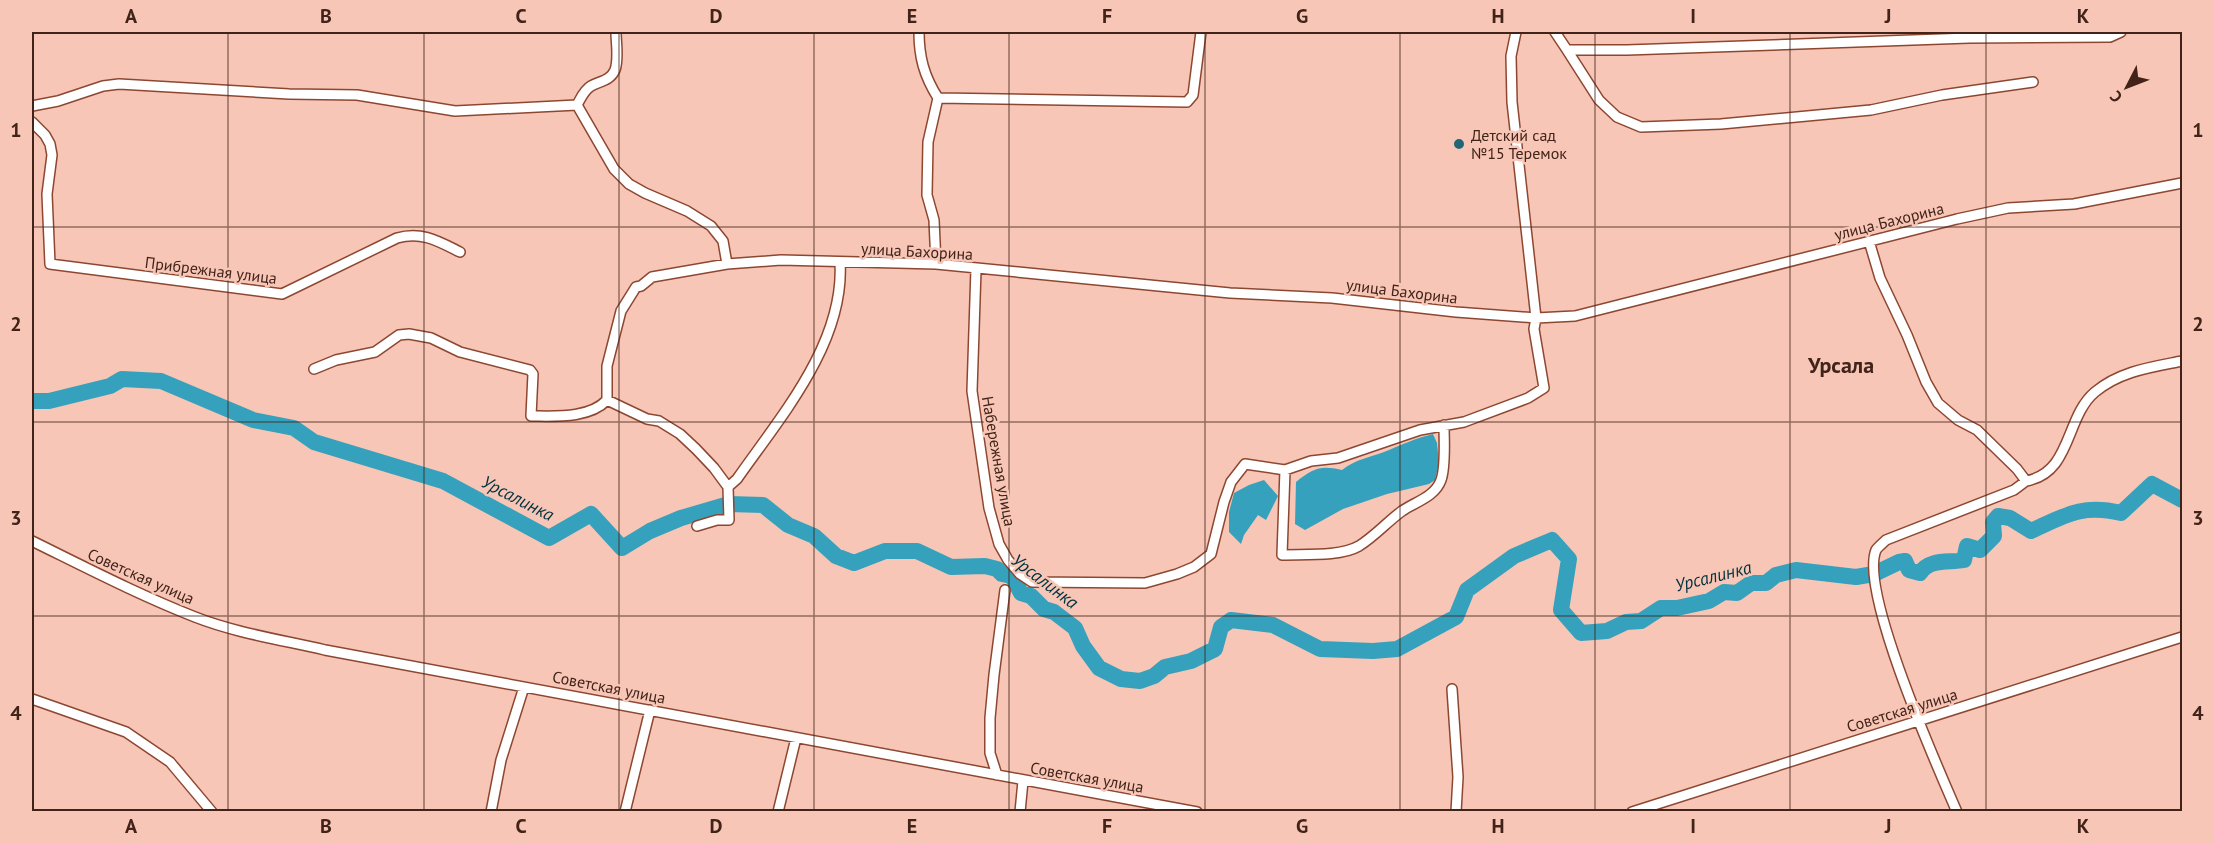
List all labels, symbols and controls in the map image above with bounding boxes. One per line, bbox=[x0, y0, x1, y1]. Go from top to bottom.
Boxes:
text: A bbox=[125, 3, 138, 29]
text: B bbox=[320, 3, 332, 29]
text: C bbox=[515, 3, 527, 29]
text: D bbox=[710, 3, 723, 29]
text: E bbox=[907, 3, 917, 29]
text: F bbox=[1102, 3, 1112, 29]
text: G bbox=[1296, 3, 1308, 29]
text: H bbox=[1491, 3, 1505, 29]
text: I bbox=[1690, 3, 1696, 29]
text: J bbox=[1884, 3, 1891, 29]
text: K bbox=[2077, 3, 2090, 29]
north arrow bbox=[2097, 57, 2157, 117]
text: С bbox=[2105, 87, 2126, 107]
text: 1 bbox=[10, 117, 22, 143]
text: 1 bbox=[2192, 117, 2204, 143]
place label: Детский сад №15 Теремок bbox=[1471, 125, 1567, 163]
marker: Детский сад №15 Теремок bbox=[1452, 137, 1466, 151]
street label: улица Бахорина bbox=[1832, 198, 1946, 244]
street label: улица Бахорина bbox=[860, 238, 974, 264]
street label: Прибрежная улица bbox=[144, 252, 278, 288]
street label: улица Бахорина bbox=[1345, 274, 1459, 308]
text: 2 bbox=[10, 311, 22, 337]
text: 2 bbox=[2192, 311, 2204, 337]
district label: Урсала bbox=[1807, 351, 1874, 379]
street label: Набережная улица bbox=[978, 394, 1020, 528]
water label: Урсалинка bbox=[478, 470, 558, 526]
text: 3 bbox=[10, 505, 22, 531]
text: 3 bbox=[2192, 505, 2204, 531]
street label: Советская улица bbox=[85, 544, 197, 608]
water label: Урсалинка bbox=[1007, 548, 1083, 614]
water label: Урсалинка bbox=[1672, 555, 1754, 597]
street label: Советская улица bbox=[551, 666, 667, 708]
street label: Советская улица bbox=[1844, 684, 1960, 736]
text: 4 bbox=[10, 700, 22, 726]
text: 4 bbox=[2192, 700, 2204, 726]
street label: Советская улица bbox=[1029, 757, 1145, 797]
text: A bbox=[125, 813, 138, 839]
text: B bbox=[320, 813, 332, 839]
text: C bbox=[515, 813, 527, 839]
text: D bbox=[710, 813, 723, 839]
text: E bbox=[907, 813, 917, 839]
text: F bbox=[1102, 813, 1112, 839]
text: G bbox=[1296, 813, 1308, 839]
text: H bbox=[1491, 813, 1505, 839]
text: I bbox=[1690, 813, 1696, 839]
text: J bbox=[1884, 813, 1891, 839]
text: K bbox=[2077, 813, 2090, 839]

